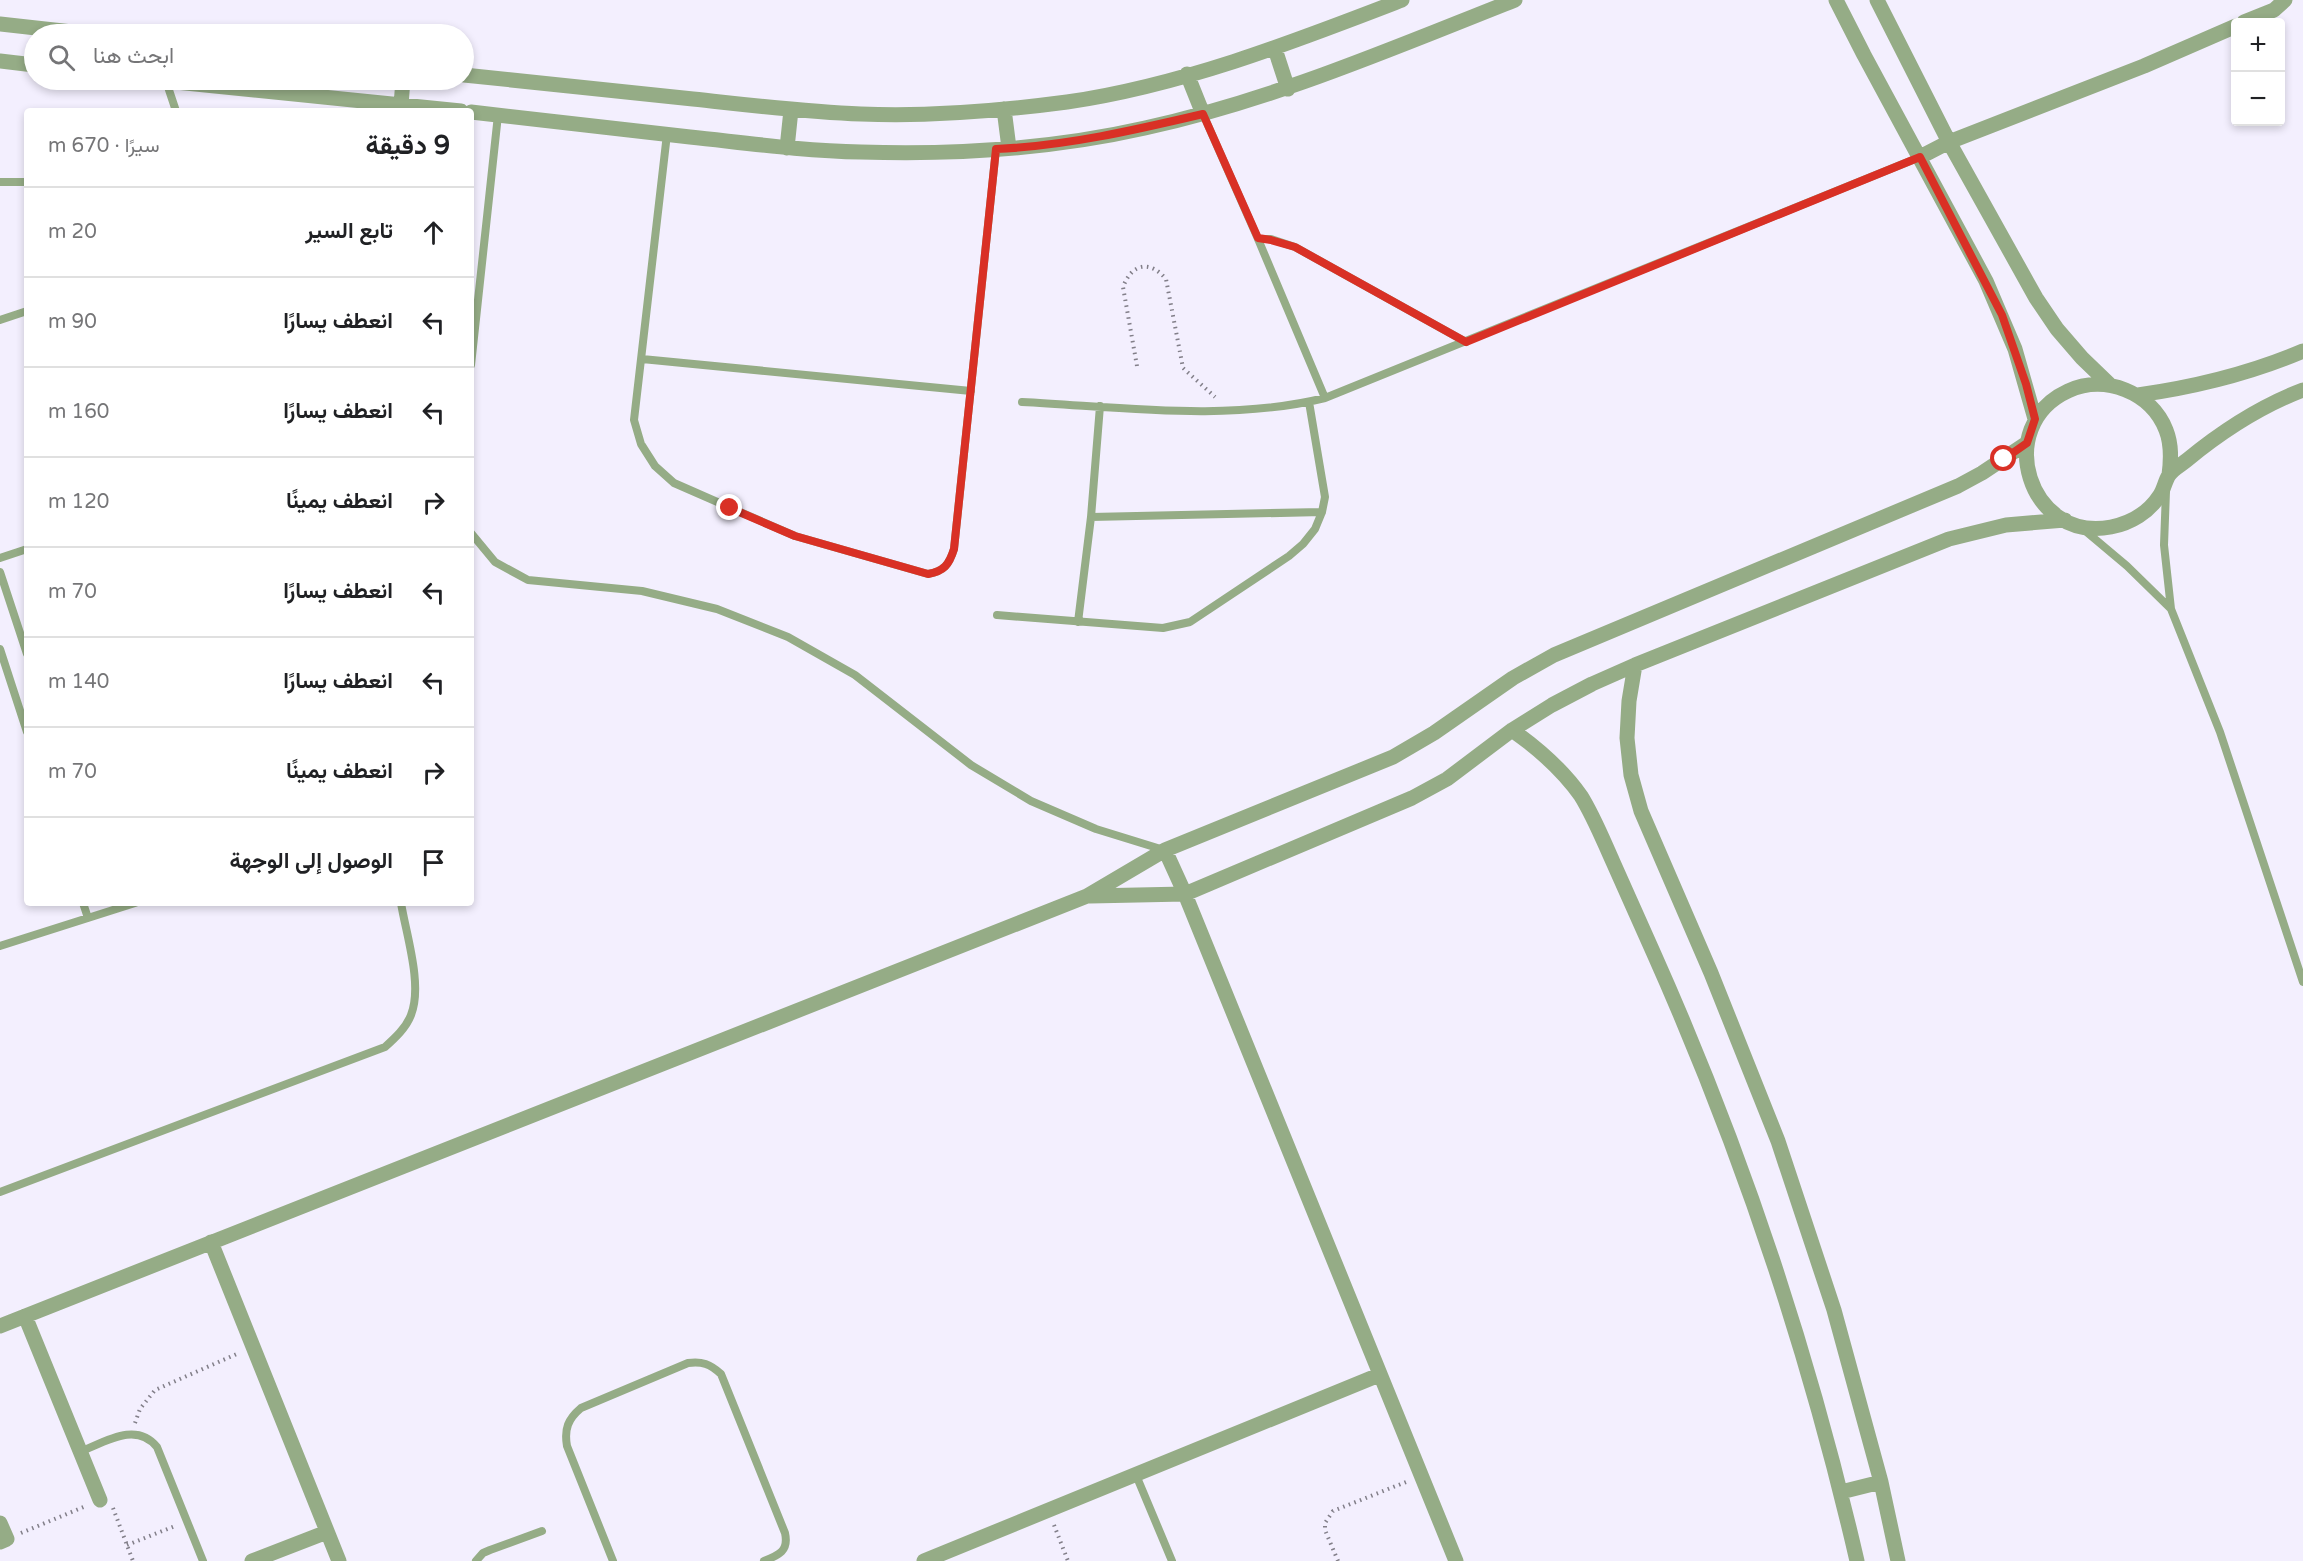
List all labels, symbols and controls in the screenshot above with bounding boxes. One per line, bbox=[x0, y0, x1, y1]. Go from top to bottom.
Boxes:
map controls bbox=[2231, 18, 2285, 126]
button: + bbox=[2231, 18, 2285, 72]
search box bbox=[24, 24, 474, 90]
icon: search bbox=[45, 41, 78, 74]
text: ابحث هنا bbox=[93, 43, 174, 69]
button: − bbox=[2231, 72, 2285, 126]
text: 9 دقيقة bbox=[366, 130, 450, 161]
text: سيرًا · 670 m bbox=[48, 134, 160, 158]
icon: ahead bbox=[417, 216, 450, 249]
text: تابع السير bbox=[305, 218, 393, 244]
text: 20 m bbox=[48, 220, 97, 244]
icon: left bbox=[417, 306, 450, 339]
text: انعطف يسارًا bbox=[283, 308, 393, 334]
text: 90 m bbox=[48, 310, 97, 334]
icon: left bbox=[417, 396, 450, 429]
text: انعطف يسارًا bbox=[283, 398, 393, 424]
text: 160 m bbox=[48, 400, 109, 424]
route start bbox=[1990, 445, 2016, 471]
icon: right bbox=[417, 486, 450, 519]
text: انعطف يمينًا bbox=[286, 488, 393, 514]
text: 120 m bbox=[48, 490, 109, 514]
route end bbox=[716, 494, 742, 520]
icon: left bbox=[417, 576, 450, 609]
text: انعطف يسارًا bbox=[283, 578, 393, 604]
text: 70 m bbox=[48, 580, 97, 604]
icon: left bbox=[417, 666, 450, 699]
text: انعطف يسارًا bbox=[283, 668, 393, 694]
text: 140 m bbox=[48, 670, 109, 694]
icon: right bbox=[417, 756, 450, 789]
text: انعطف يمينًا bbox=[286, 758, 393, 784]
text: 70 m bbox=[48, 760, 97, 784]
icon: arrive bbox=[417, 846, 450, 879]
text: الوصول إلى الوجهة bbox=[229, 848, 393, 874]

